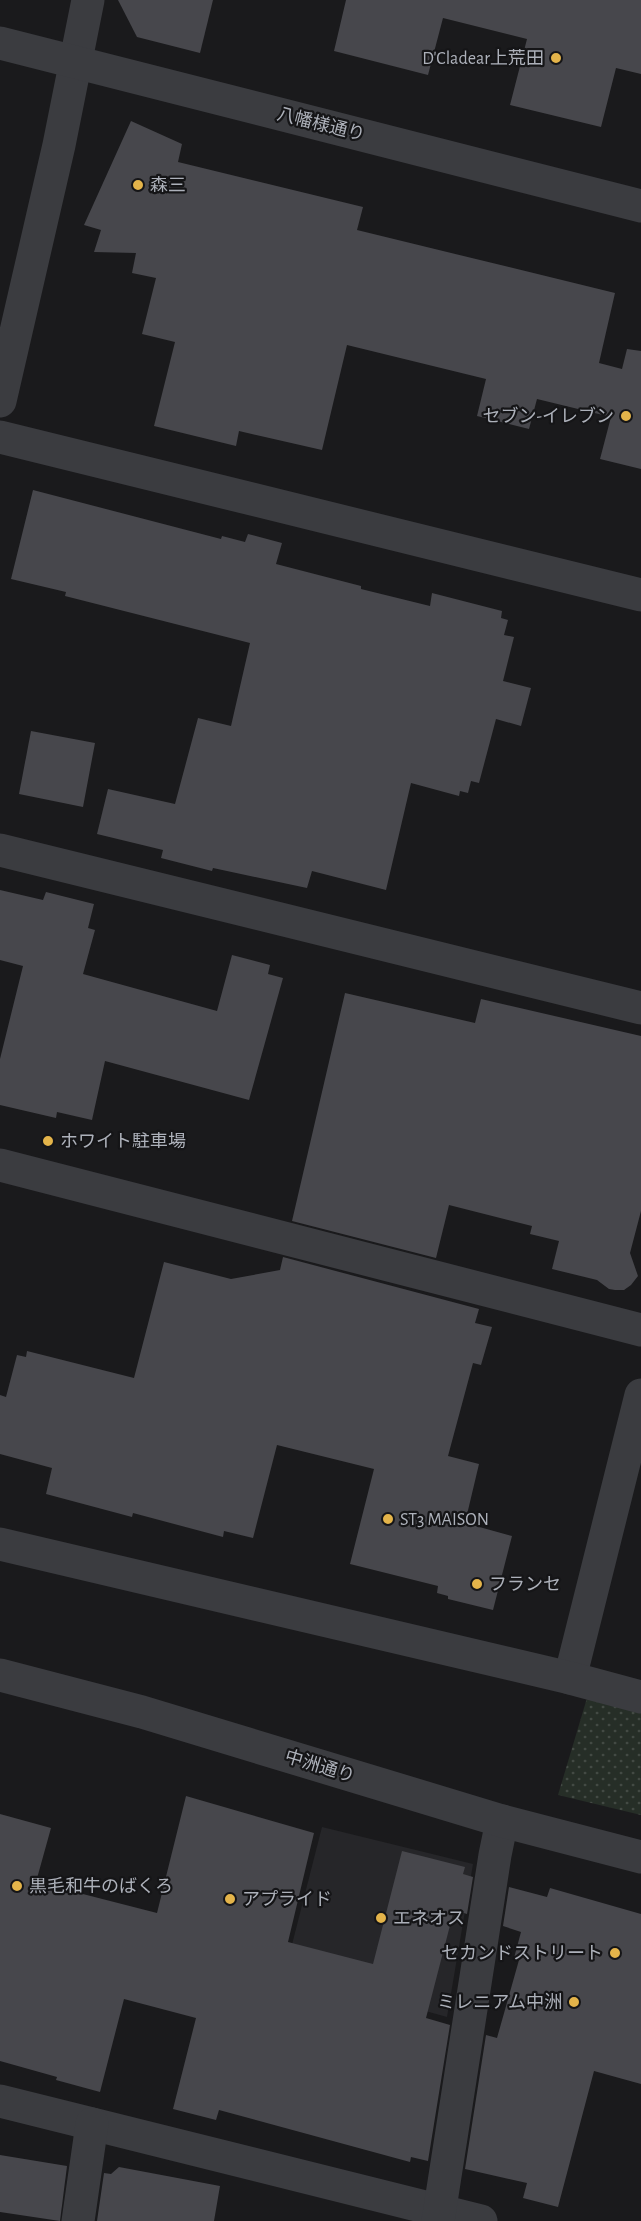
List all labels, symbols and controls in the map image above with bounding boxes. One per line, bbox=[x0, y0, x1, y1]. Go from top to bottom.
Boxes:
place label: D'Cladear上荒田 bbox=[422, 49, 544, 68]
marker: D'Cladear上荒田 bbox=[549, 51, 563, 65]
street label: 八幡様通り bbox=[275, 103, 367, 145]
place label: 森三 bbox=[150, 176, 186, 195]
marker: 森三 bbox=[131, 178, 145, 192]
place label: セブン-イレブン bbox=[482, 406, 614, 426]
marker: セブン-イレブン bbox=[619, 409, 633, 423]
place label: ホワイト駐車場 bbox=[60, 1132, 186, 1151]
marker: ホワイト駐車場 bbox=[41, 1134, 55, 1148]
place label: ST3 MAISON bbox=[400, 1511, 489, 1529]
marker: ST3 MAISON bbox=[381, 1512, 395, 1526]
place label: フランセ bbox=[489, 1576, 561, 1594]
marker: フランセ bbox=[470, 1577, 484, 1591]
street label: 中洲通り bbox=[283, 1746, 357, 1786]
place label: 黒毛和牛のばくろ bbox=[29, 1876, 173, 1896]
marker: 黒毛和牛のばくろ bbox=[10, 1879, 24, 1893]
place label: アプライド bbox=[242, 1890, 332, 1909]
marker: アプライド bbox=[223, 1892, 237, 1906]
place label: エネオス bbox=[393, 1910, 465, 1928]
marker: エネオス bbox=[374, 1911, 388, 1925]
place label: セカンドストリート bbox=[441, 1945, 603, 1963]
marker: セカンドストリート bbox=[608, 1946, 622, 1960]
place label: ミレニアム中洲 bbox=[437, 1992, 562, 2012]
marker: ミレニアム中洲 bbox=[567, 1995, 581, 2009]

